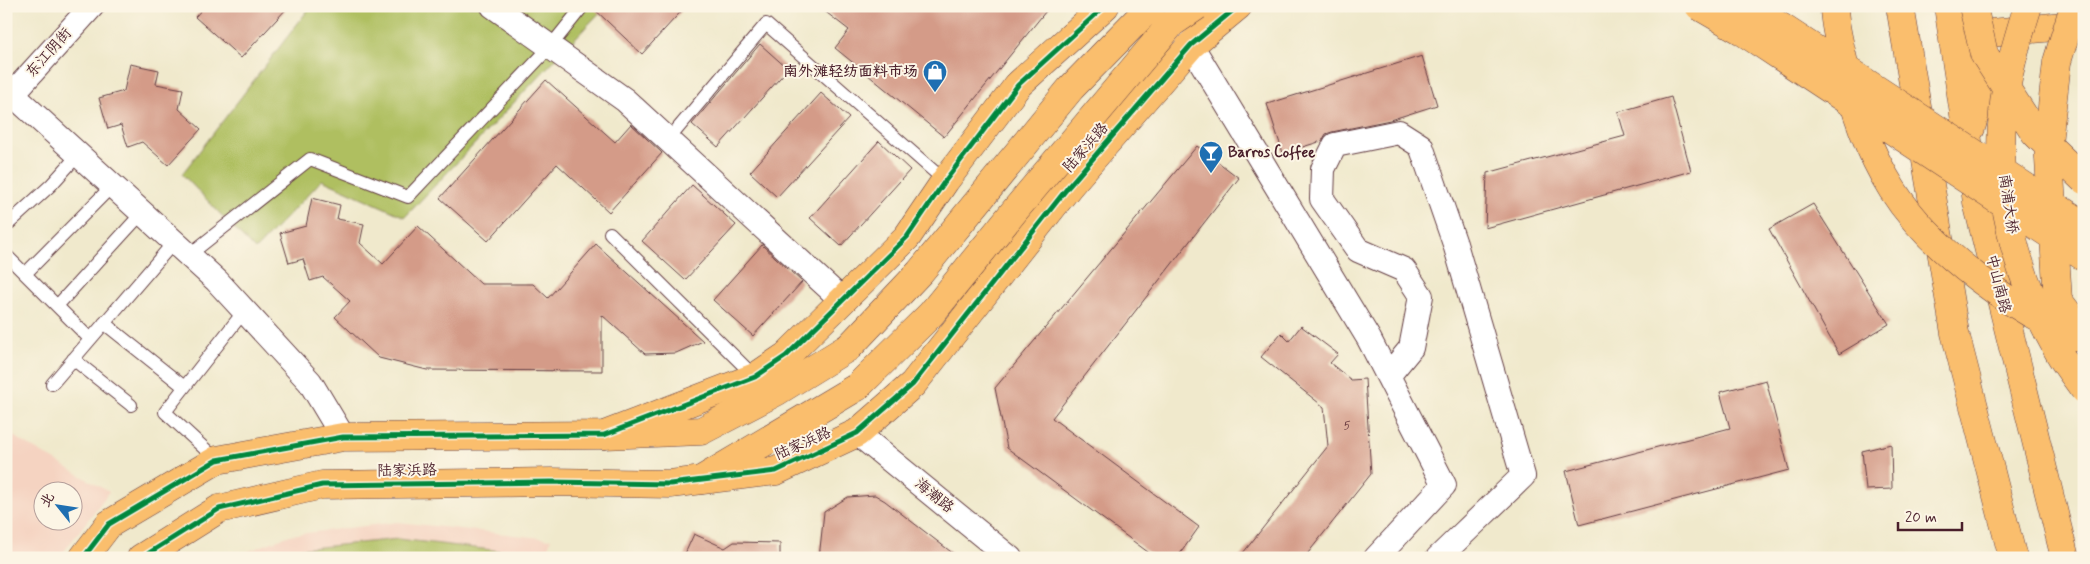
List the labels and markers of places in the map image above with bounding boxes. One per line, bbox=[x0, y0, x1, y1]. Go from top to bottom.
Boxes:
shop icon: 南外滩轻纺面料市场 bbox=[922, 59, 948, 93]
place label: 南外滩轻纺面料市场 bbox=[783, 62, 918, 82]
bar icon: Barros Coffee bbox=[1198, 140, 1224, 174]
place label: Barros Coffee bbox=[1228, 143, 1315, 163]

